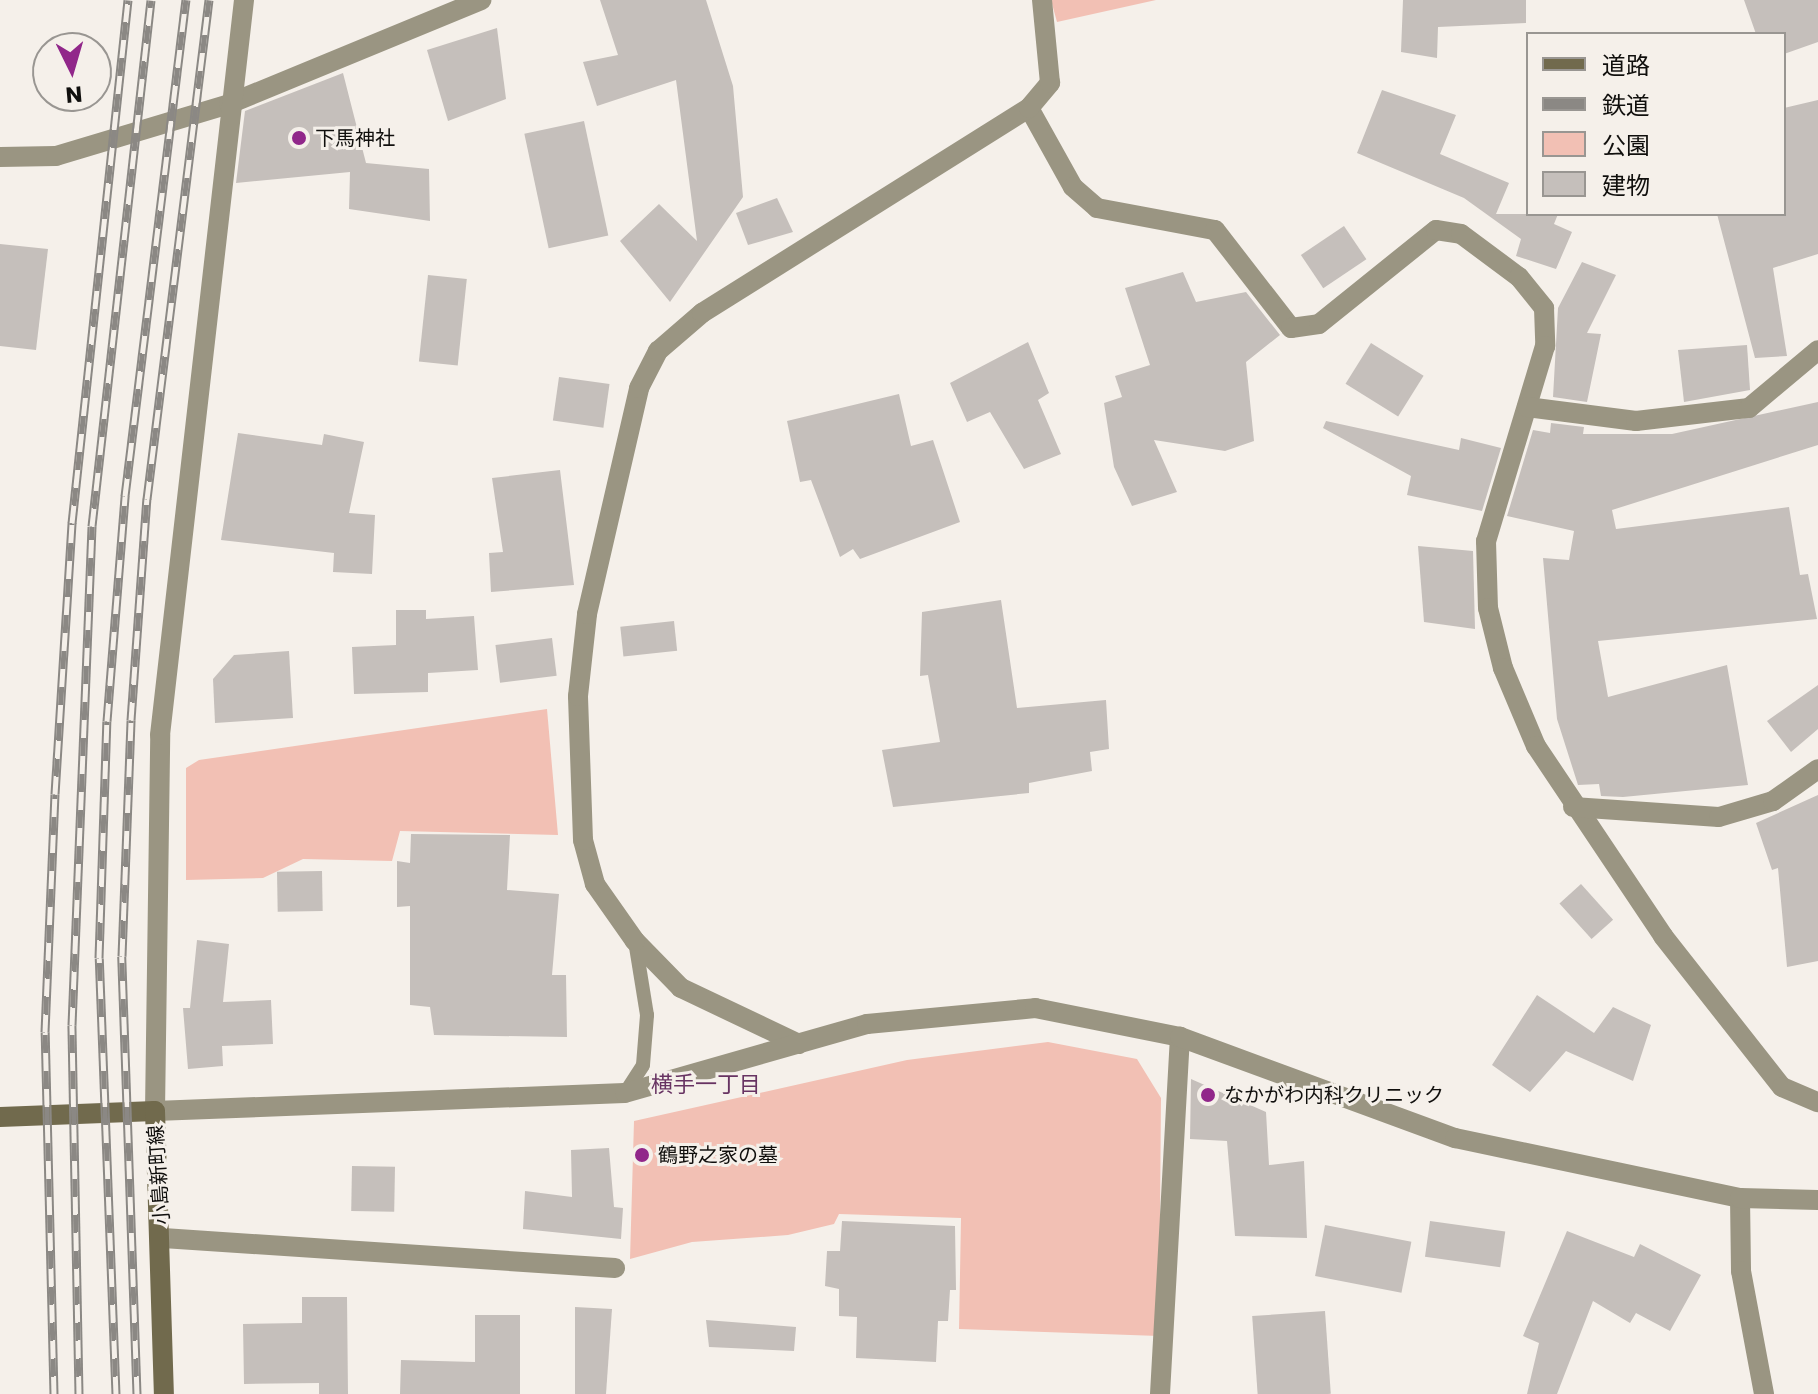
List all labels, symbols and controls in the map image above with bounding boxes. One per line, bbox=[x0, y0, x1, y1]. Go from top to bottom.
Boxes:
north arrow bbox=[32, 32, 112, 112]
legend bbox=[1526, 32, 1786, 216]
text: 道路 bbox=[1602, 49, 1650, 82]
text: N bbox=[64, 78, 84, 111]
text: 鉄道 bbox=[1602, 89, 1650, 122]
place label: 下馬神社 bbox=[315, 126, 395, 150]
marker: 下馬神社 bbox=[290, 129, 308, 147]
text: 公園 bbox=[1602, 129, 1650, 162]
text: 建物 bbox=[1602, 169, 1650, 202]
district label: 横手一丁目 bbox=[651, 1072, 761, 1098]
place label: なかがわ内科クリニック bbox=[1224, 1083, 1444, 1107]
marker: なかがわ内科クリニック bbox=[1199, 1086, 1217, 1104]
street label: 小島新町線 bbox=[144, 1124, 174, 1226]
place label: 鶴野之家の墓 bbox=[658, 1143, 778, 1167]
marker: 鶴野之家の墓 bbox=[633, 1146, 651, 1164]

